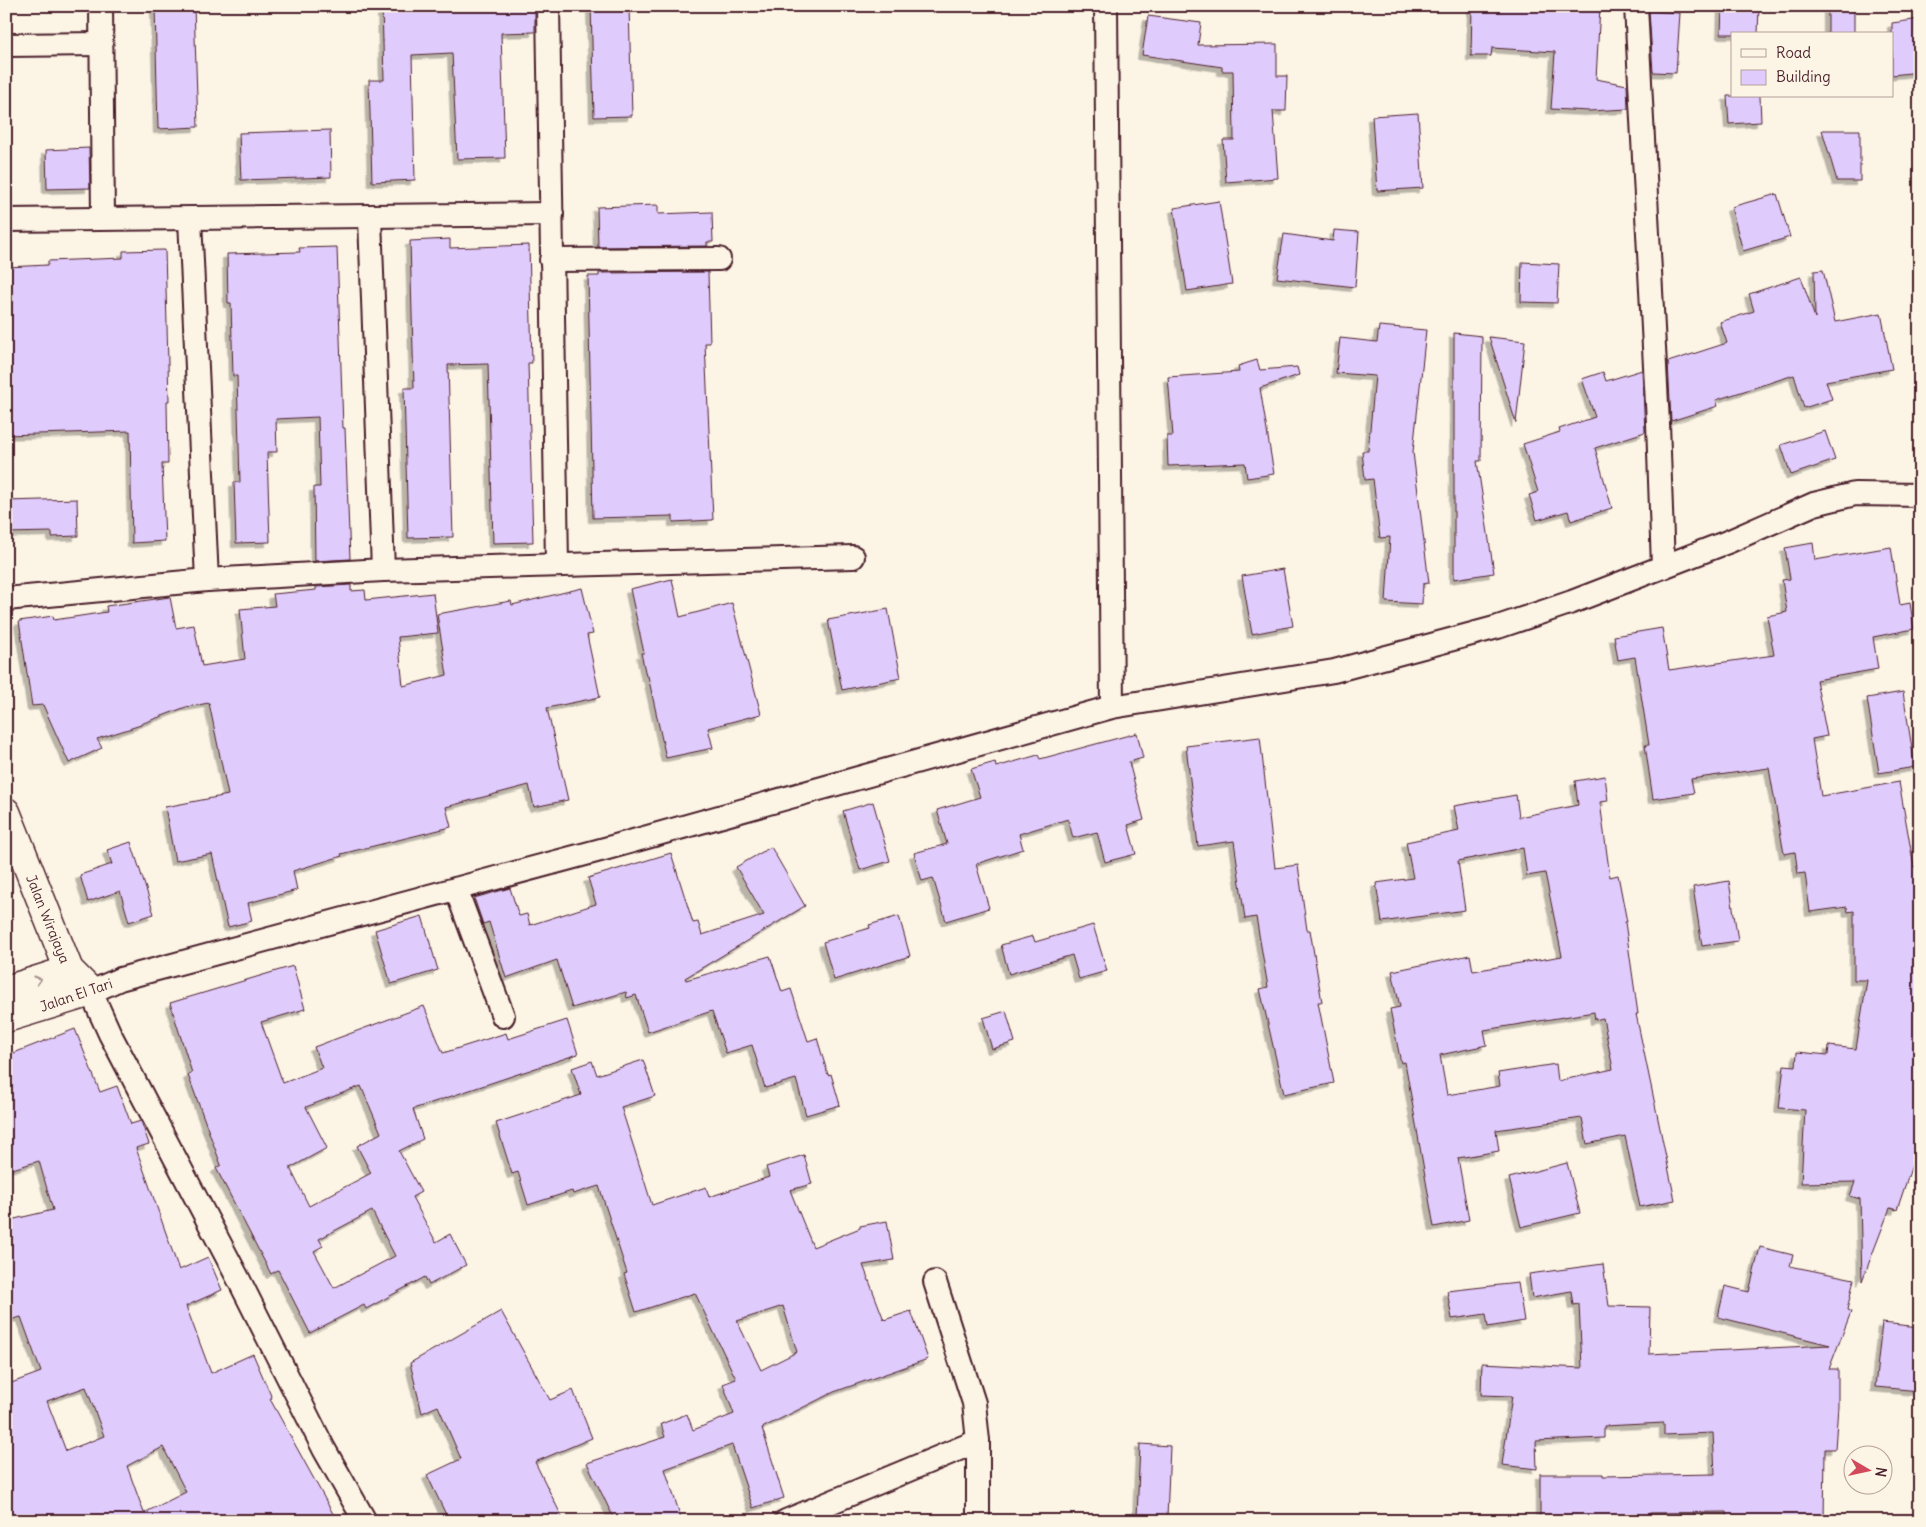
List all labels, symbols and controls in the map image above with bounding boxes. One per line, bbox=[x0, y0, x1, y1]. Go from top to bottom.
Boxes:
legend bbox=[1731, 32, 1894, 98]
text: Road bbox=[1776, 43, 1811, 62]
text: Building bbox=[1776, 67, 1831, 86]
street label: Jalan Wirajaya bbox=[22, 872, 74, 966]
street label: Jalan El Tari bbox=[37, 974, 115, 1016]
one-way arrow bbox=[33, 976, 41, 986]
north arrow bbox=[1844, 1444, 1894, 1494]
text: N bbox=[1871, 1466, 1890, 1478]

